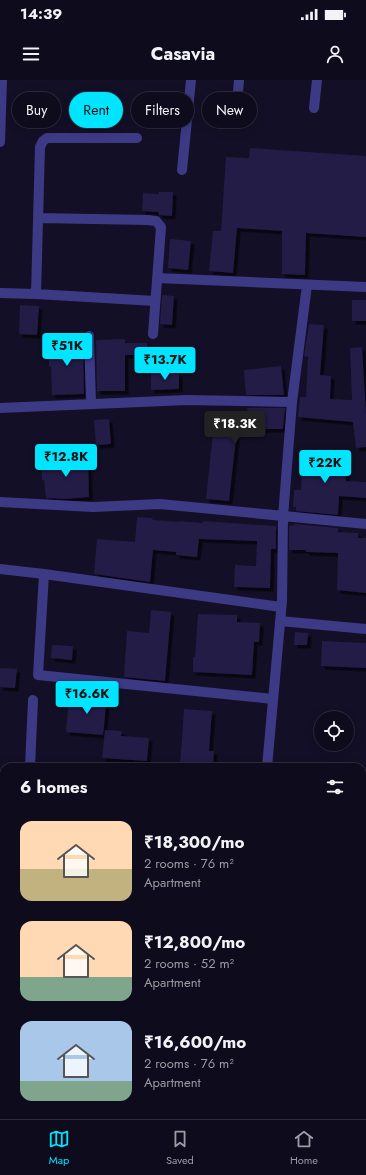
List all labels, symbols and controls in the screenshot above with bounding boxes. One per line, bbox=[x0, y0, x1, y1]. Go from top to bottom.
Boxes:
text: 14:39 bbox=[20, 3, 62, 25]
text: Casavia bbox=[151, 41, 215, 67]
icon: menu bbox=[20, 43, 42, 65]
icon: person bbox=[324, 43, 346, 65]
chip: Buy bbox=[12, 92, 61, 128]
chip: Rent bbox=[69, 92, 123, 128]
chip: Filters bbox=[131, 92, 194, 128]
chip: New bbox=[202, 92, 257, 128]
pin: ₹51K bbox=[43, 333, 91, 367]
text: ₹51K bbox=[51, 336, 83, 355]
pin: ₹13.7K bbox=[132, 347, 198, 381]
text: ₹13.7K bbox=[143, 350, 187, 369]
pin: ₹18.3K bbox=[202, 411, 268, 445]
text: ₹18.3K bbox=[213, 414, 257, 433]
pin: ₹12.8K bbox=[33, 444, 99, 478]
text: ₹12.8K bbox=[44, 447, 88, 466]
pin: ₹22K bbox=[301, 450, 349, 484]
text: ₹22K bbox=[308, 453, 342, 472]
pin: ₹16.6K bbox=[54, 681, 120, 715]
text: ₹16.6K bbox=[65, 684, 109, 703]
map controls bbox=[314, 711, 354, 751]
button: locate bbox=[314, 711, 354, 751]
text: 6 homes bbox=[20, 775, 88, 799]
icon: filters bbox=[324, 776, 346, 798]
text: ₹18,300/mo bbox=[144, 830, 244, 854]
icon: home bbox=[52, 837, 100, 885]
text: 2 rooms · 76 m² bbox=[144, 854, 234, 873]
text: Apartment bbox=[144, 873, 201, 892]
text: ₹12,800/mo bbox=[144, 930, 245, 954]
icon: home bbox=[52, 937, 100, 985]
text: 2 rooms · 52 m² bbox=[144, 954, 234, 973]
text: Apartment bbox=[144, 973, 201, 992]
text: ₹16,600/mo bbox=[144, 1030, 246, 1054]
icon: home bbox=[52, 1037, 100, 1085]
text: 2 rooms · 76 m² bbox=[144, 1054, 234, 1073]
text: Apartment bbox=[144, 1073, 201, 1092]
tab: Map bbox=[48, 1128, 70, 1168]
tab: Saved bbox=[166, 1128, 194, 1168]
tab: Home bbox=[290, 1128, 318, 1168]

